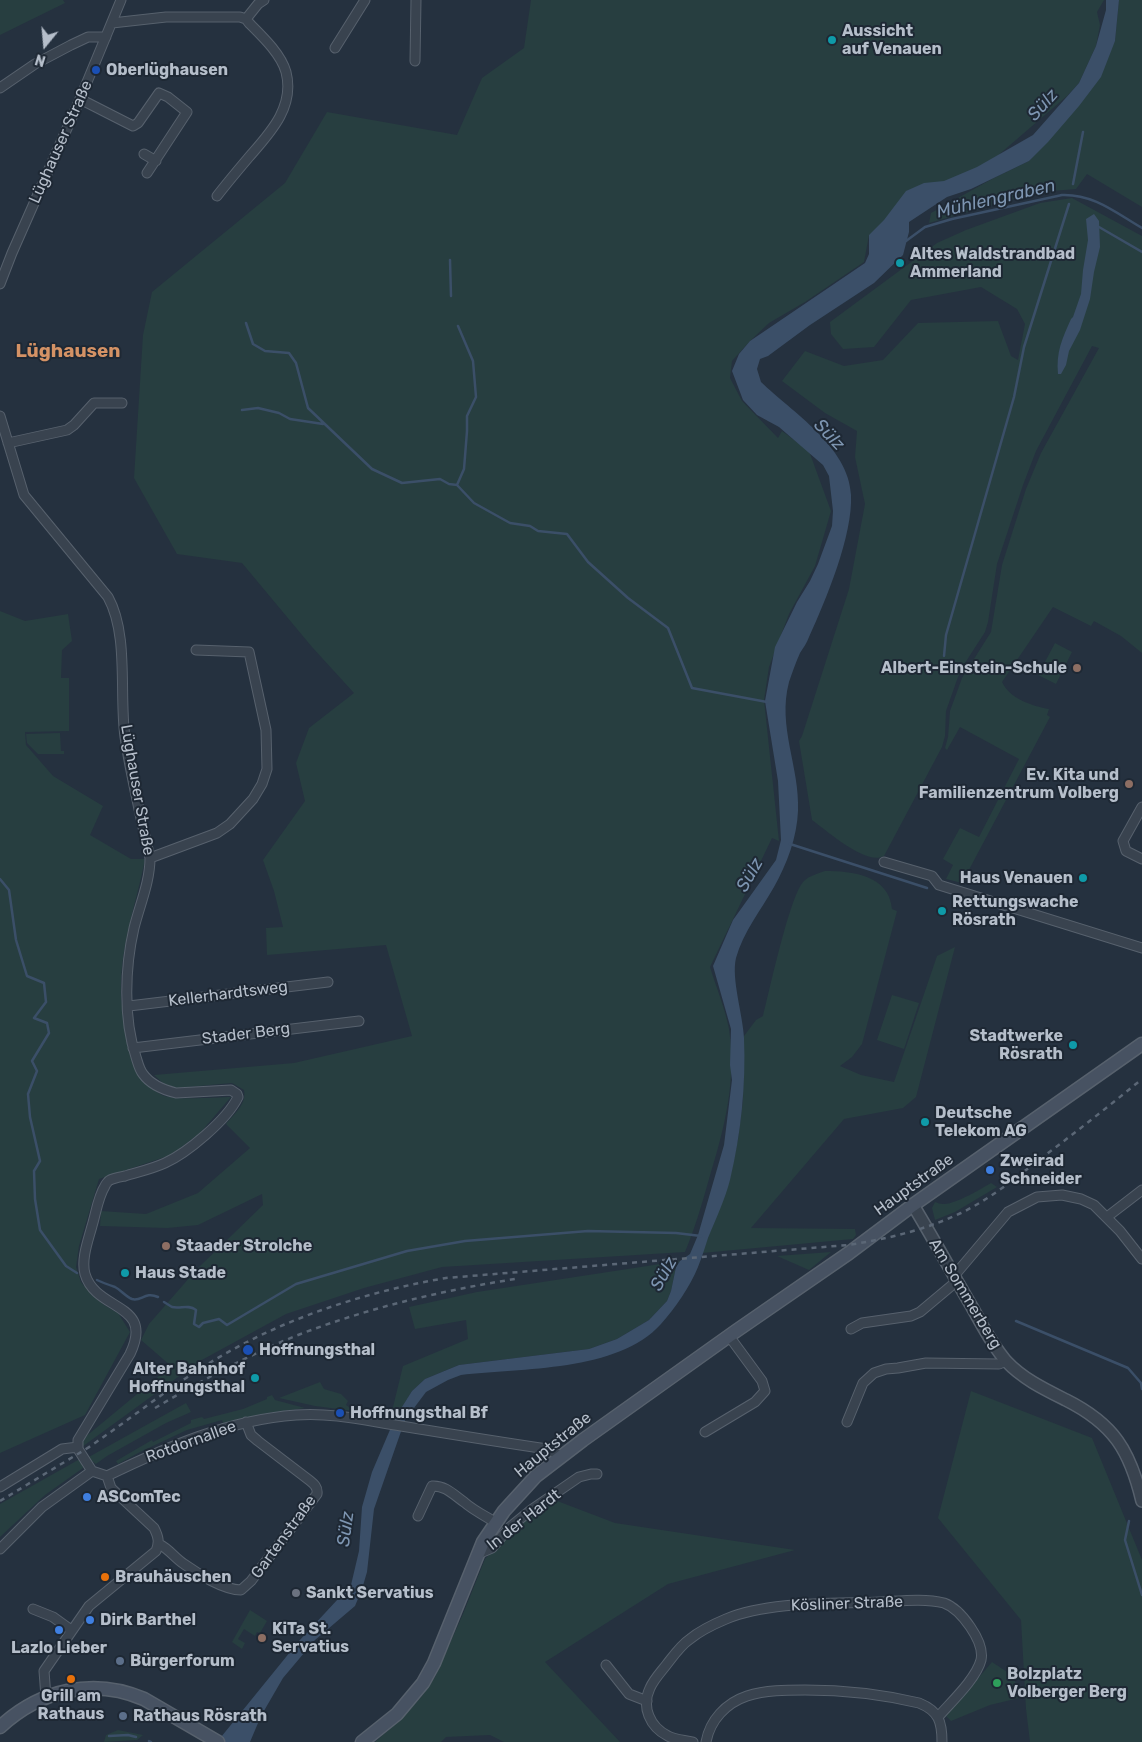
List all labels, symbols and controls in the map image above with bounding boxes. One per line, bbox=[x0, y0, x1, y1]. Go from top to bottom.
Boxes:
north arrow bbox=[20, 20, 70, 70]
place label: Aussicht auf Venauen bbox=[842, 21, 942, 59]
marker: Aussicht auf Venauen bbox=[826, 34, 838, 46]
text: N bbox=[33, 50, 48, 69]
place label: Oberlüghausen bbox=[106, 60, 228, 80]
marker: Oberlüghausen bbox=[90, 64, 102, 76]
street label: Lüghauser Straße bbox=[25, 78, 97, 206]
water label: Sülz bbox=[1023, 85, 1063, 125]
water label: Mühlengraben bbox=[934, 175, 1058, 223]
place label: Altes Waldstrandbad Ammerland bbox=[910, 244, 1075, 282]
marker: Altes Waldstrandbad Ammerland bbox=[894, 257, 906, 269]
district label: Lüghausen bbox=[15, 341, 121, 363]
water label: Sülz bbox=[809, 415, 849, 455]
place label: Albert-Einstein-Schule bbox=[881, 658, 1067, 678]
marker: Albert-Einstein-Schule bbox=[1071, 662, 1083, 674]
street label: Lüghauser Straße bbox=[116, 723, 158, 857]
place label: Ev. Kita und Familienzentrum Volberg bbox=[919, 765, 1119, 803]
marker: Ev. Kita und Familienzentrum Volberg bbox=[1123, 778, 1135, 790]
water label: Sülz bbox=[732, 854, 768, 896]
place label: Haus Venauen bbox=[960, 868, 1073, 888]
marker: Haus Venauen bbox=[1077, 872, 1089, 884]
place label: Rettungswache Rösrath bbox=[952, 892, 1079, 930]
marker: Rettungswache Rösrath bbox=[936, 905, 948, 917]
street label: Kellerhardtsweg bbox=[167, 977, 289, 1011]
street label: Stader Berg bbox=[201, 1019, 291, 1049]
place label: Stadtwerke Rösrath bbox=[969, 1026, 1063, 1064]
marker: Stadtwerke Rösrath bbox=[1067, 1039, 1079, 1051]
place label: Deutsche Telekom AG bbox=[935, 1103, 1027, 1141]
marker: Deutsche Telekom AG bbox=[919, 1116, 931, 1128]
street label: Hauptstraße bbox=[871, 1150, 957, 1220]
place label: Zweirad Schneider bbox=[1000, 1151, 1082, 1189]
marker: Zweirad Schneider bbox=[984, 1164, 996, 1176]
street label: Am Sommerberg bbox=[924, 1235, 1006, 1353]
place label: Staader Strolche bbox=[176, 1236, 312, 1256]
marker: Staader Strolche bbox=[160, 1240, 172, 1252]
water label: Sülz bbox=[646, 1253, 682, 1295]
place label: Haus Stade bbox=[135, 1263, 226, 1283]
marker: Haus Stade bbox=[119, 1267, 131, 1279]
place label: Hoffnungsthal bbox=[259, 1340, 375, 1360]
marker: Hoffnungsthal bbox=[241, 1343, 255, 1357]
place label: Alter Bahnhof Hoffnungsthal bbox=[129, 1359, 245, 1397]
marker: Alter Bahnhof Hoffnungsthal bbox=[249, 1372, 261, 1384]
place label: Hoffnungsthal Bf bbox=[350, 1403, 488, 1423]
marker: Hoffnungsthal Bf bbox=[334, 1407, 346, 1419]
street label: Hauptstraße bbox=[511, 1408, 595, 1482]
street label: Rotdornallee bbox=[143, 1417, 239, 1467]
street label: In der Hardt bbox=[483, 1485, 565, 1555]
place label: ASComTec bbox=[97, 1487, 181, 1507]
marker: ASComTec bbox=[81, 1491, 93, 1503]
street label: Gartenstraße bbox=[247, 1492, 321, 1582]
water label: Sülz bbox=[333, 1510, 359, 1548]
place label: Brauhäuschen bbox=[115, 1567, 232, 1587]
marker: Brauhäuschen bbox=[99, 1571, 111, 1583]
place label: Sankt Servatius bbox=[306, 1583, 434, 1603]
marker: Sankt Servatius bbox=[290, 1587, 302, 1599]
street label: Kösliner Straße bbox=[791, 1592, 903, 1616]
place label: Dirk Barthel bbox=[100, 1610, 196, 1630]
marker: Dirk Barthel bbox=[84, 1614, 96, 1626]
place label: KiTa St. Servatius bbox=[272, 1619, 349, 1657]
marker: Lazlo Lieber bbox=[53, 1624, 65, 1636]
marker: KiTa St. Servatius bbox=[256, 1632, 268, 1644]
place label: Lazlo Lieber bbox=[11, 1638, 107, 1658]
place label: Bürgerforum bbox=[130, 1651, 235, 1671]
marker: Bürgerforum bbox=[114, 1655, 126, 1667]
place label: Bolzplatz Volberger Berg bbox=[1007, 1664, 1127, 1702]
marker: Grill am Rathaus bbox=[65, 1673, 77, 1685]
marker: Bolzplatz Volberger Berg bbox=[991, 1677, 1003, 1689]
place label: Grill am Rathaus bbox=[38, 1686, 104, 1724]
place label: Rathaus Rösrath bbox=[133, 1706, 267, 1726]
marker: Rathaus Rösrath bbox=[117, 1710, 129, 1722]

